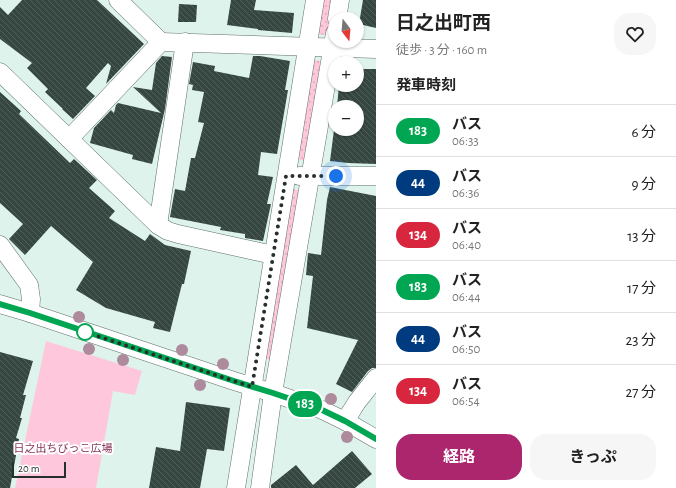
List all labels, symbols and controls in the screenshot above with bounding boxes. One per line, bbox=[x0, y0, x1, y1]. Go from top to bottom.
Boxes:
north arrow bbox=[328, 12, 364, 48]
map controls bbox=[328, 12, 364, 136]
button: heart bbox=[614, 13, 656, 55]
text: 日之出町西 bbox=[396, 14, 491, 33]
text: 徒歩 · 3 分 · 160 m bbox=[396, 44, 487, 57]
button: + bbox=[328, 56, 364, 92]
text: 発車時刻 bbox=[396, 78, 456, 93]
button: − bbox=[328, 100, 364, 136]
text: バス bbox=[452, 117, 482, 132]
text: 183 bbox=[409, 124, 427, 138]
text: 6 分 bbox=[631, 125, 656, 140]
text: 06:33 bbox=[452, 135, 479, 148]
your location bbox=[326, 166, 346, 186]
text: バス bbox=[452, 169, 482, 184]
text: 44 bbox=[411, 176, 425, 190]
text: 9 分 bbox=[631, 177, 656, 192]
text: 06:36 bbox=[452, 187, 479, 200]
text: バス bbox=[452, 221, 482, 236]
text: 134 bbox=[409, 228, 427, 242]
text: 13 分 bbox=[627, 229, 656, 244]
text: 06:40 bbox=[452, 239, 481, 252]
text: バス bbox=[452, 273, 482, 288]
text: 183 bbox=[409, 280, 427, 294]
text: 17 分 bbox=[627, 281, 656, 296]
text: 06:44 bbox=[452, 291, 480, 304]
unlabelled marker bbox=[76, 323, 94, 341]
text: バス bbox=[452, 325, 482, 340]
text: 44 bbox=[411, 332, 425, 346]
text: 23 分 bbox=[626, 333, 656, 348]
text: 06:50 bbox=[452, 343, 480, 356]
text: バス bbox=[452, 377, 482, 392]
text: 134 bbox=[409, 384, 427, 398]
text: 27 分 bbox=[625, 385, 656, 400]
line badge: 183 bbox=[282, 391, 328, 417]
text: 06:54 bbox=[452, 395, 480, 408]
text: 183 bbox=[296, 397, 314, 411]
button: 経路 bbox=[396, 434, 522, 480]
button: きっぷ bbox=[530, 434, 656, 480]
park label: 日之出ちびっこ広場 bbox=[14, 442, 113, 454]
scale bar bbox=[12, 460, 66, 479]
text: 20 m bbox=[18, 463, 39, 474]

